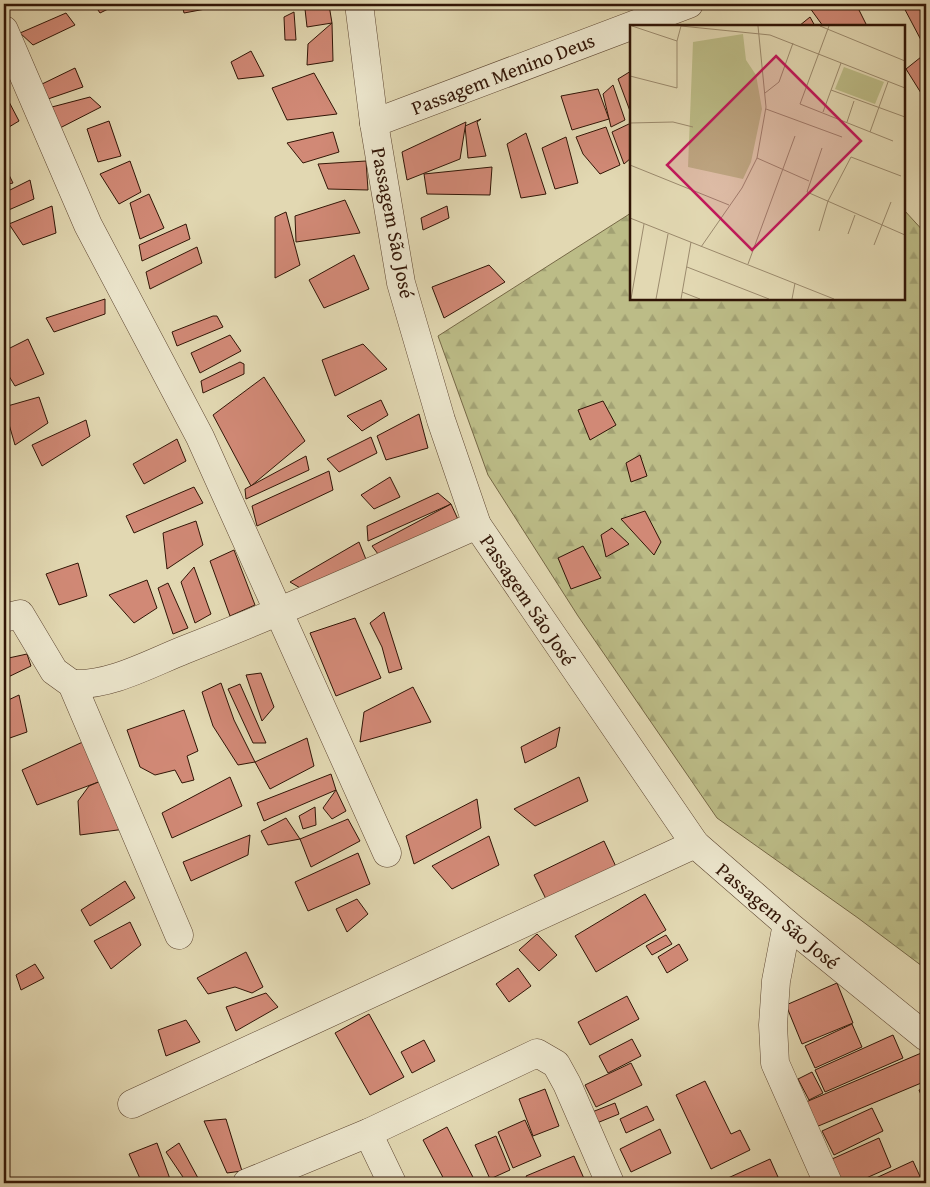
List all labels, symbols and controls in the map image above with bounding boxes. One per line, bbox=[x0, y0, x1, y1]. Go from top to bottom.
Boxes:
street label: Passagem Menino Deus bbox=[407, 25, 599, 122]
inset map bbox=[630, 25, 905, 300]
street label: Passagem São José bbox=[365, 145, 422, 301]
street label: Passagem São José bbox=[474, 528, 583, 671]
street label: Passagem São José bbox=[710, 855, 846, 976]

